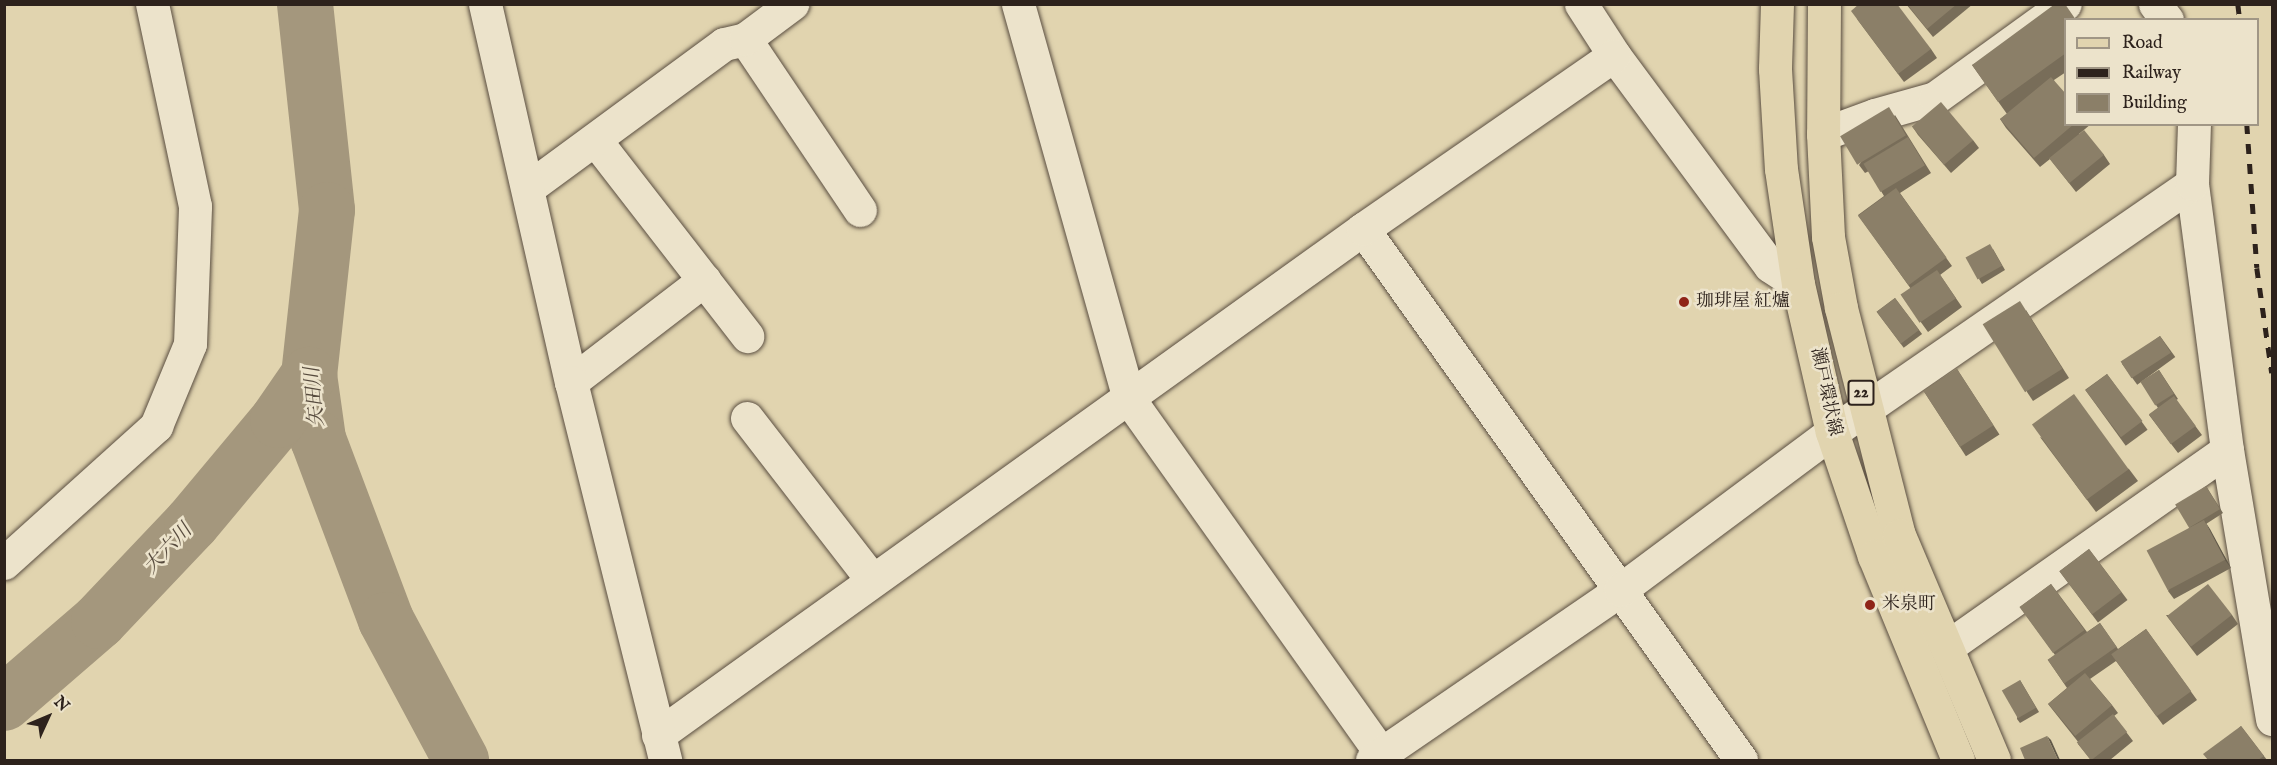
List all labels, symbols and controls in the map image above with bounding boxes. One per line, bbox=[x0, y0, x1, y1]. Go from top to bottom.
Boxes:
legend bbox=[2064, 18, 2259, 126]
text: Road bbox=[2122, 32, 2163, 55]
text: Railway bbox=[2122, 62, 2181, 85]
text: Building bbox=[2122, 92, 2187, 115]
place label: 珈琲屋 紅爐 bbox=[1696, 291, 1790, 313]
marker: 珈琲屋 紅爐 bbox=[1677, 295, 1691, 309]
street label: 瀬戸環状線 bbox=[1805, 346, 1845, 438]
water label: 矢田川 bbox=[300, 366, 330, 428]
road number: 22 bbox=[1846, 380, 1876, 406]
water label: 大六川 bbox=[139, 519, 197, 579]
place label: 米泉町 bbox=[1882, 594, 1936, 616]
marker: 米泉町 bbox=[1863, 598, 1877, 612]
north arrow bbox=[18, 687, 78, 747]
text: N bbox=[49, 693, 73, 716]

